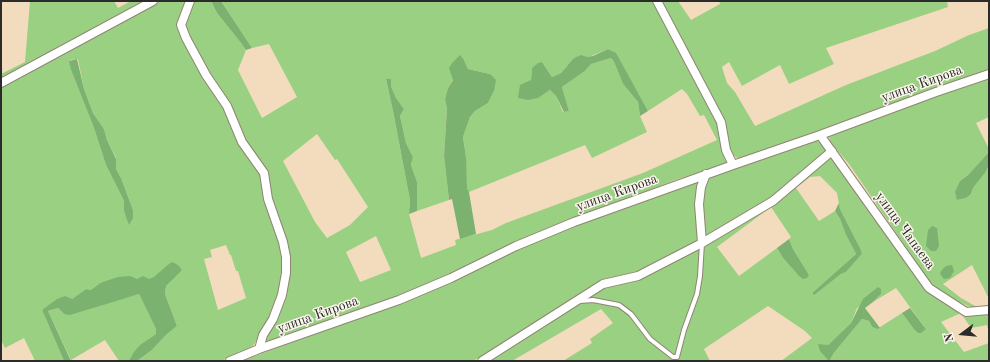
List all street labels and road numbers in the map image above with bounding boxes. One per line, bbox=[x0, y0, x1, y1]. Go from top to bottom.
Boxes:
street label: улица Кирова bbox=[879, 62, 965, 106]
street label: улица Кирова bbox=[574, 171, 660, 215]
street label: улица Чапаева bbox=[871, 189, 939, 273]
street label: улица Кирова bbox=[275, 293, 361, 337]

